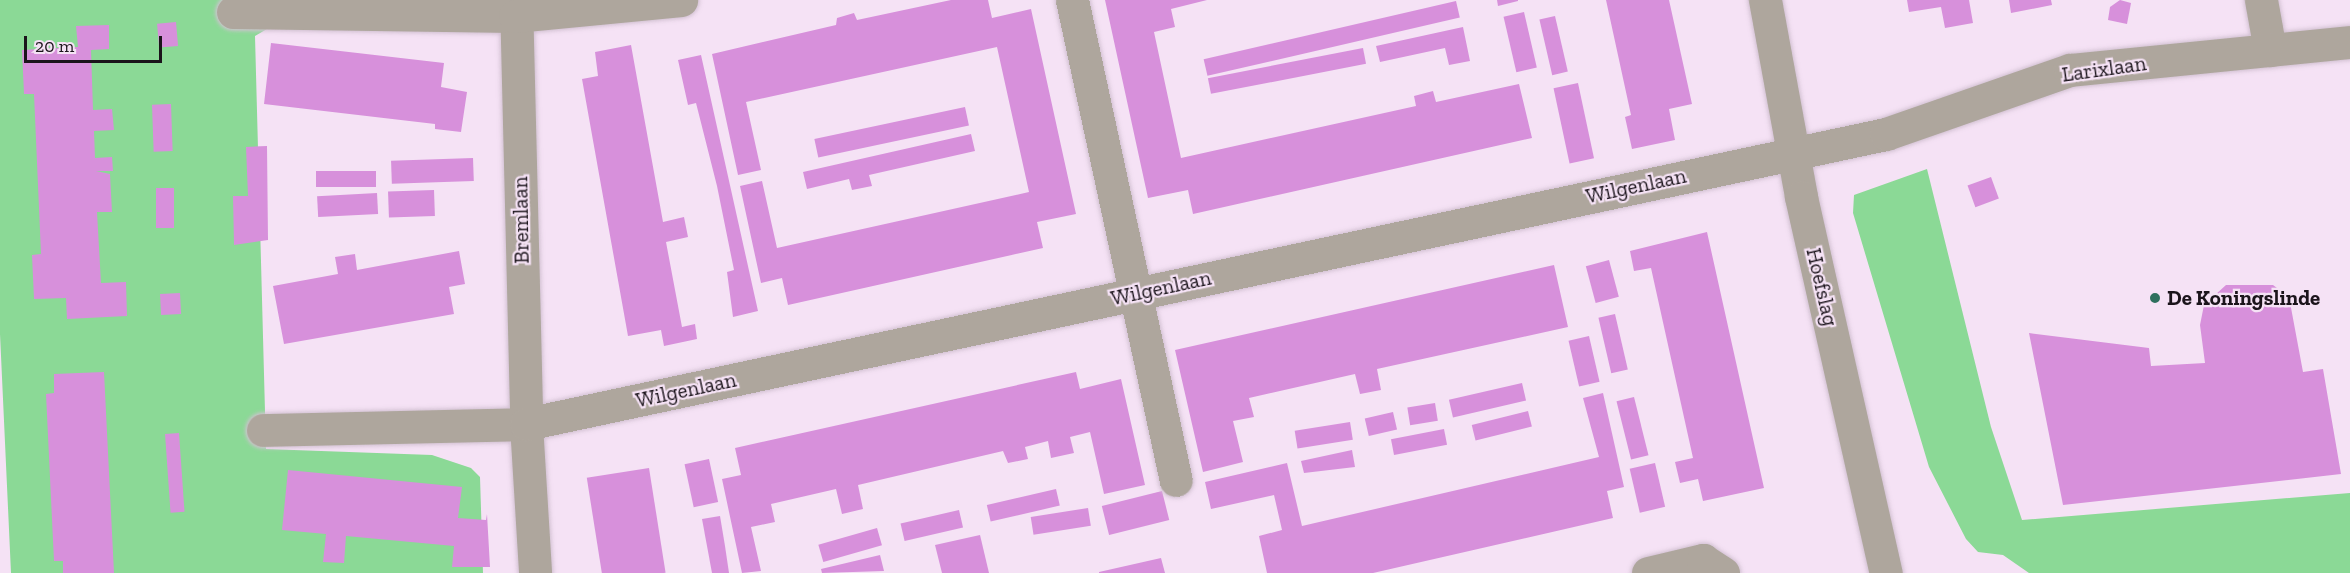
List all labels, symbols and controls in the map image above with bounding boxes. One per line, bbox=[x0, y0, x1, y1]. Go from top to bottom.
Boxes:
scale bar bbox=[27, 24, 165, 62]
text: 20 m bbox=[35, 35, 74, 57]
street label: Larixlaan bbox=[2060, 51, 2148, 87]
street label: Wilgenlaan bbox=[1583, 163, 1689, 209]
street label: Bremlaan bbox=[508, 176, 534, 264]
street label: Hoefslag bbox=[1801, 246, 1843, 328]
street label: Wilgenlaan bbox=[1108, 265, 1214, 311]
place label: De Koningslinde bbox=[2167, 285, 2320, 311]
marker: De Koningslinde bbox=[2148, 291, 2162, 305]
street label: Wilgenlaan bbox=[633, 367, 739, 413]

